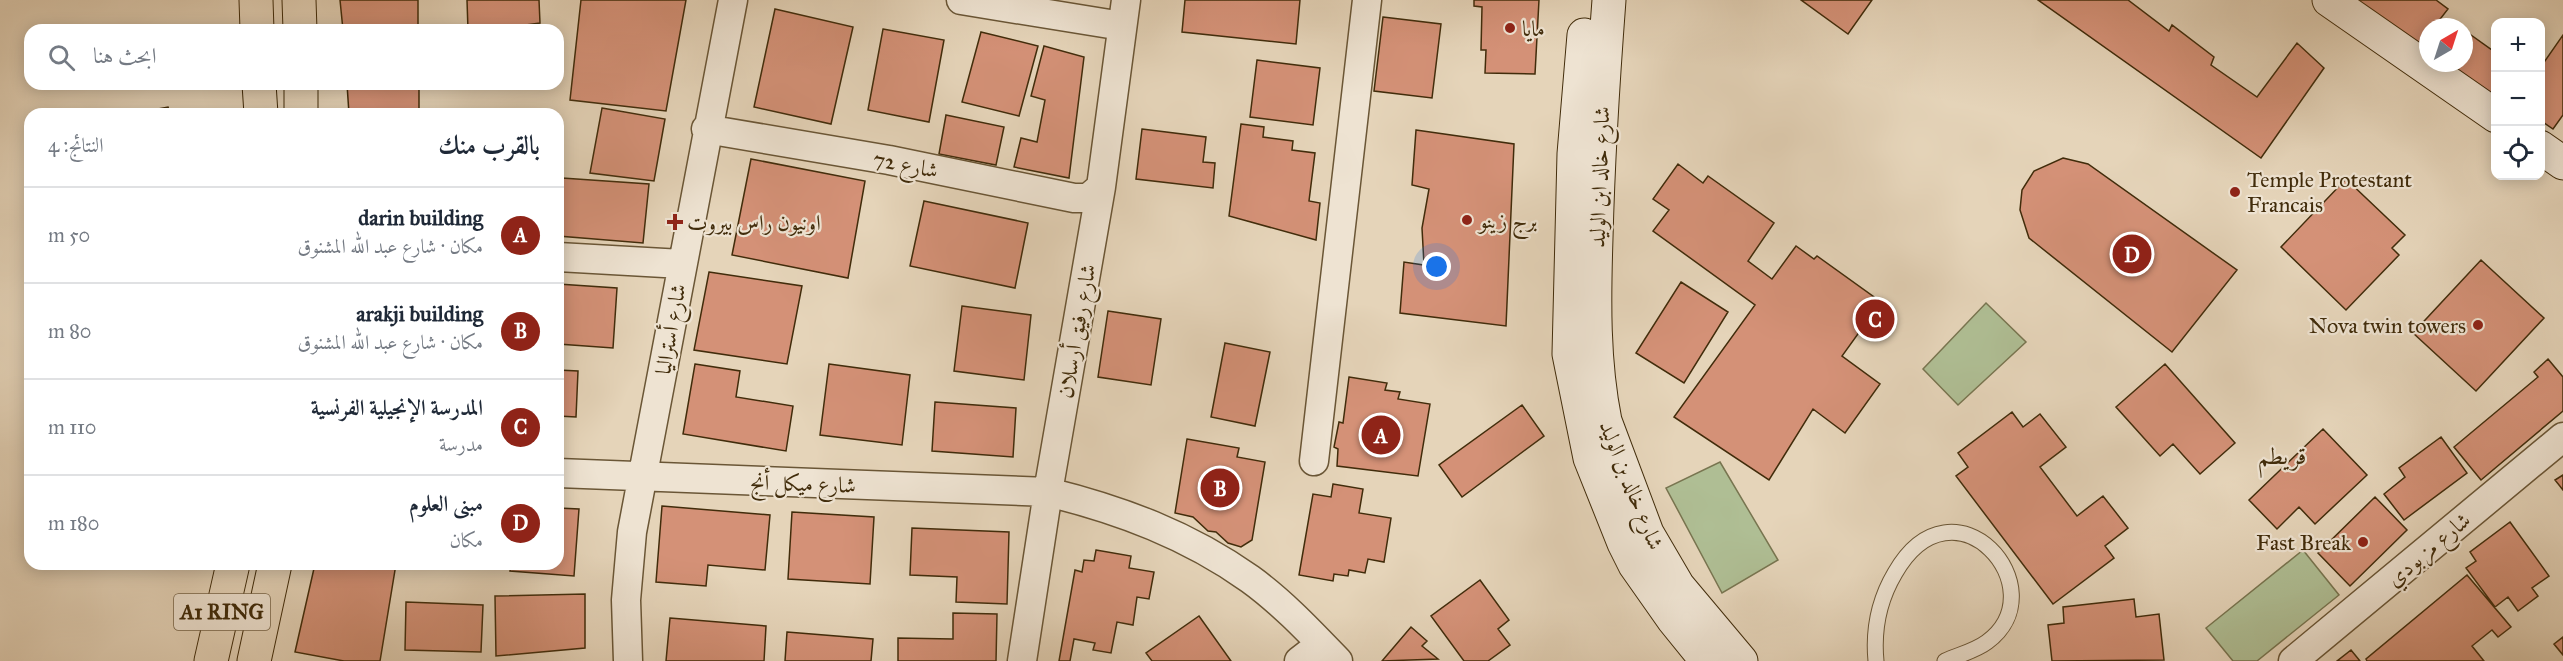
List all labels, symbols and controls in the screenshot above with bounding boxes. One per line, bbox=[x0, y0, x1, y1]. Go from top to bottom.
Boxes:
place label: مايا bbox=[1522, 15, 1545, 42]
north arrow bbox=[2419, 18, 2473, 72]
map controls bbox=[2491, 18, 2545, 180]
button: + bbox=[2491, 18, 2545, 72]
marker: مايا bbox=[1503, 21, 1517, 35]
search box bbox=[24, 24, 564, 90]
icon: search bbox=[45, 41, 78, 74]
text: ابحث هنا bbox=[93, 42, 156, 69]
button: − bbox=[2491, 72, 2545, 126]
street label: شارع خالد ابن الوليد bbox=[1584, 106, 1620, 248]
button: locate bbox=[2491, 126, 2545, 180]
text: بالقرب منك bbox=[438, 129, 540, 161]
text: النتائج: 4 bbox=[48, 133, 104, 157]
street label: شارع 72 bbox=[870, 145, 941, 189]
place label: Temple Protestant Francais bbox=[2247, 166, 2412, 218]
marker: Temple Protestant Francais bbox=[2228, 185, 2242, 199]
text: darin building bbox=[358, 204, 483, 231]
place label: برج زينو bbox=[1477, 207, 1537, 240]
place label: اونيون راس بيروت bbox=[687, 209, 821, 236]
marker: برج زينو bbox=[1460, 213, 1474, 227]
marker: اونيون راس بيروت bbox=[668, 215, 682, 229]
text: 50 m bbox=[48, 223, 90, 247]
text: A bbox=[514, 223, 527, 247]
pin: D bbox=[2112, 232, 2152, 276]
text: مكان · شارع عبد الله المشنوق bbox=[298, 234, 483, 258]
your location bbox=[1422, 252, 1451, 281]
street label: شارع رفيق أرسلان bbox=[1049, 261, 1107, 401]
street label: شارع أستراليا bbox=[647, 281, 697, 377]
pin: C bbox=[1856, 296, 1894, 342]
text: arakji building bbox=[356, 300, 483, 327]
place label: Nova twin towers bbox=[2309, 312, 2466, 339]
marker: Nova twin towers bbox=[2471, 318, 2485, 332]
text: 80 m bbox=[48, 319, 91, 343]
text: B bbox=[514, 319, 527, 343]
text: مكان · شارع عبد الله المشنوق bbox=[298, 330, 483, 354]
text: المدرسة الإنجيلية الفرنسية bbox=[311, 394, 483, 421]
pin: A bbox=[1362, 412, 1400, 458]
text: 110 m bbox=[48, 415, 96, 439]
text: C bbox=[514, 415, 527, 439]
street label: شارع خالد بن الوليد bbox=[1589, 417, 1670, 556]
text: مدرسة bbox=[439, 432, 483, 456]
district label: قريطم bbox=[2258, 441, 2306, 478]
street label: شارع ميكل أنج bbox=[749, 466, 856, 505]
pin: B bbox=[1200, 466, 1240, 510]
text: مبنى العلوم bbox=[409, 490, 483, 517]
street label: شارع مزبودي bbox=[2381, 506, 2479, 596]
text: 180 m bbox=[48, 511, 99, 535]
text: D bbox=[513, 511, 528, 535]
text: مكان bbox=[449, 528, 483, 552]
place label: Fast Break bbox=[2256, 529, 2352, 556]
marker: Fast Break bbox=[2356, 535, 2370, 549]
road number: A1 RING bbox=[174, 594, 270, 630]

